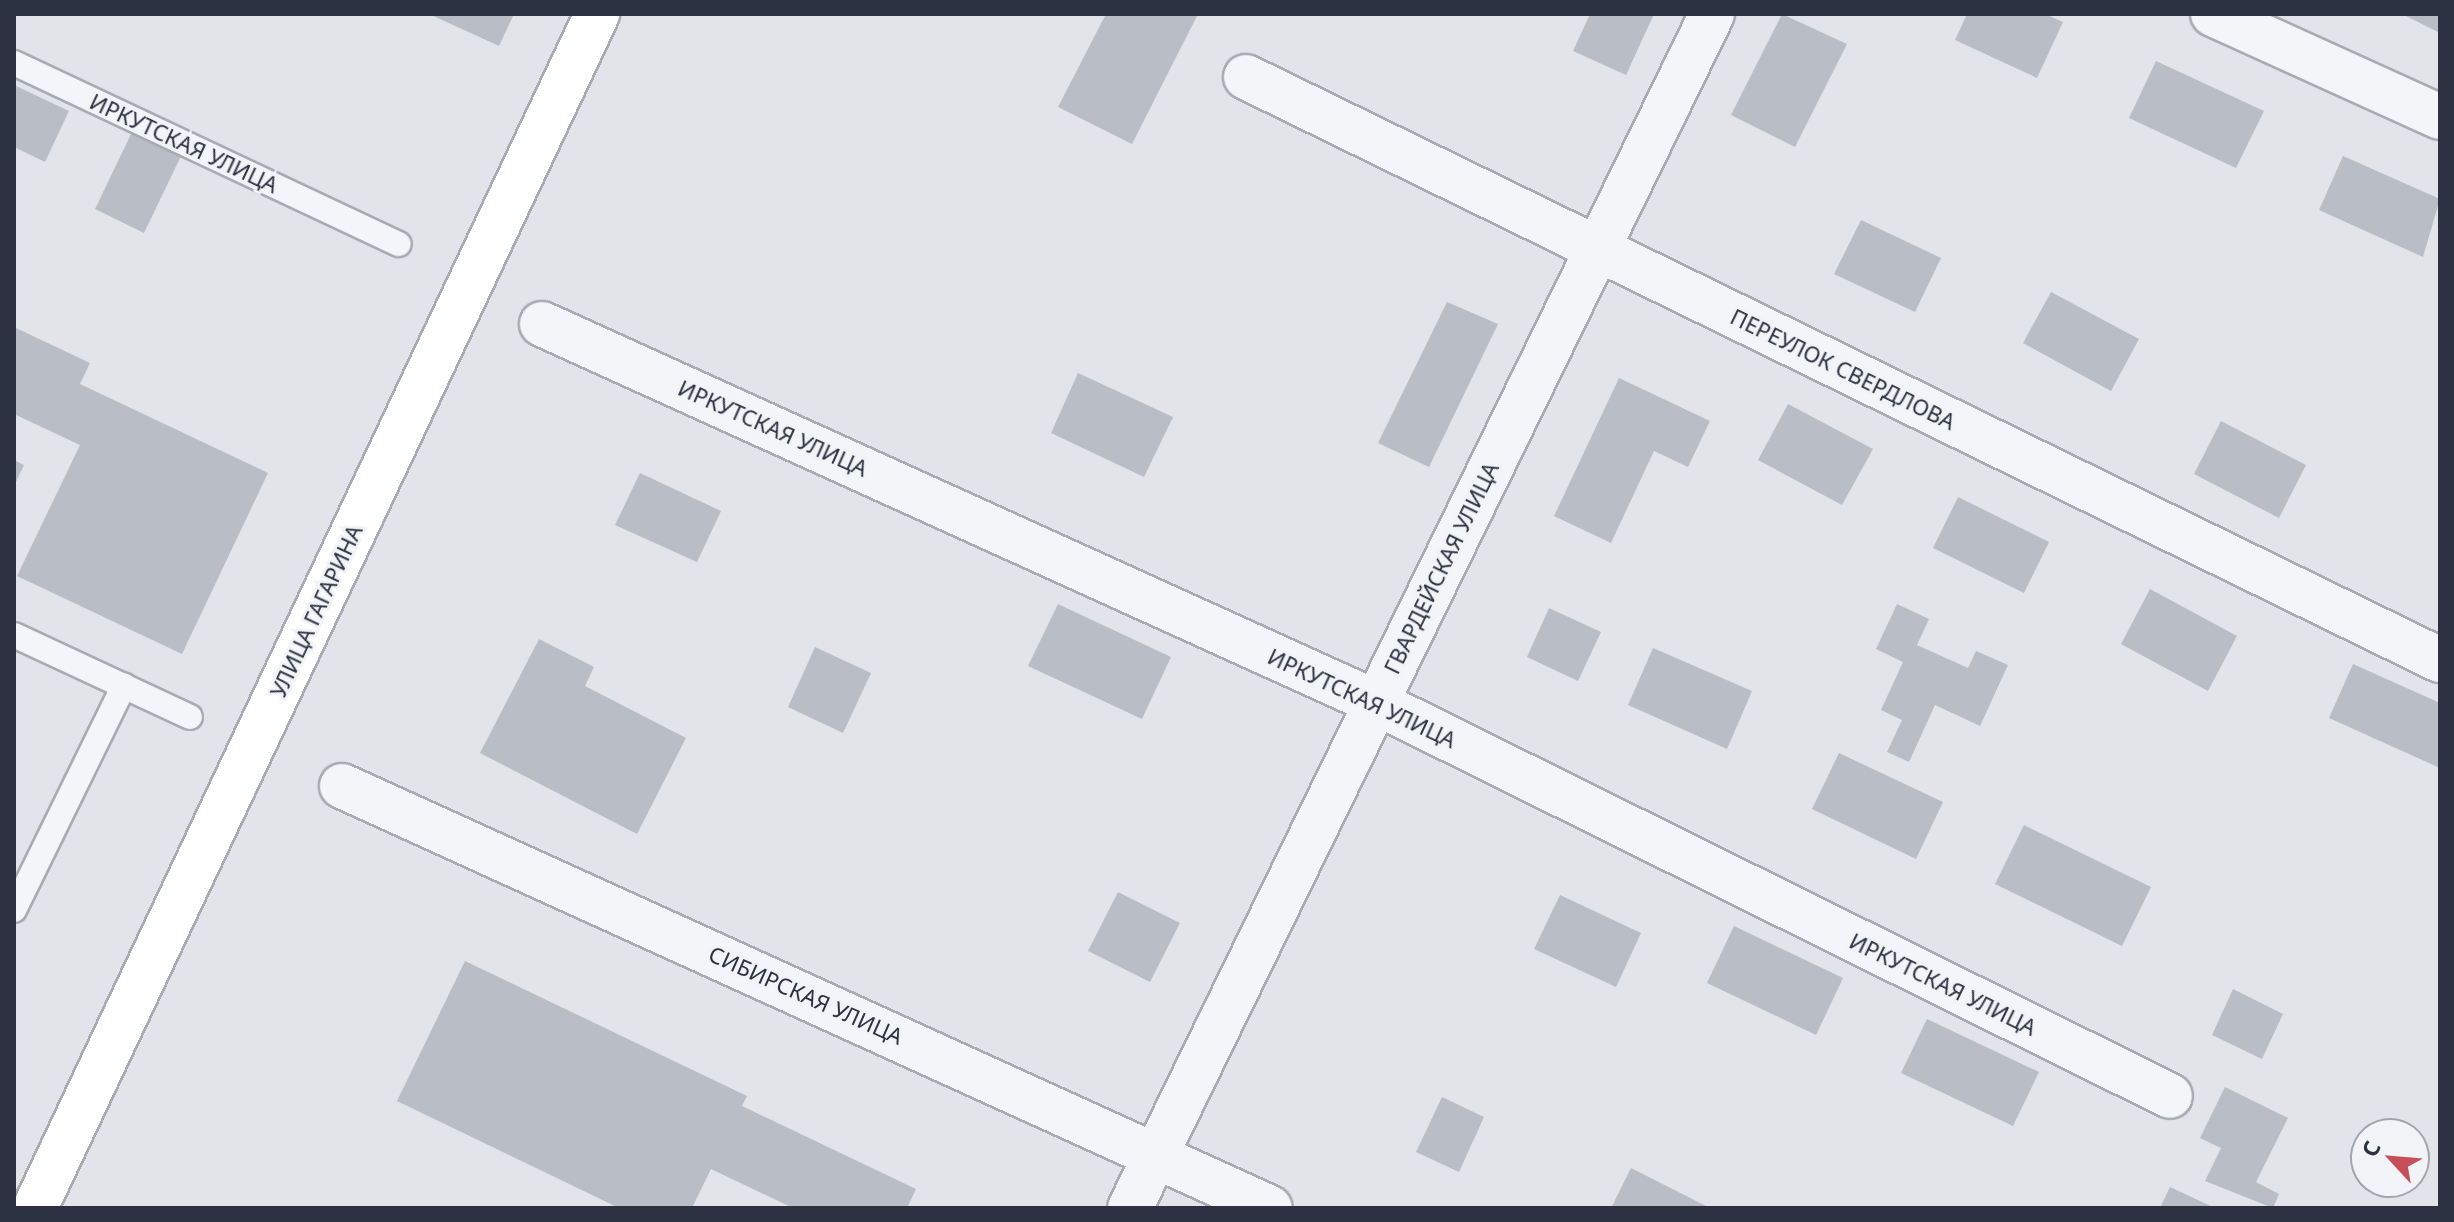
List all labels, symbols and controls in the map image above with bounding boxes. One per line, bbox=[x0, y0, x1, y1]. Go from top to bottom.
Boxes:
street label: ИРКУТСКАЯ УЛИЦА bbox=[86, 88, 282, 198]
street label: ПЕРЕУЛОК СВЕРДЛОВА bbox=[1726, 303, 1960, 435]
street label: ИРКУТСКАЯ УЛИЦА bbox=[674, 374, 872, 482]
street label: ГВАРДЕЙСКАЯ УЛИЦА bbox=[1378, 458, 1504, 678]
street label: УЛИЦА ГАГАРИНА bbox=[264, 521, 368, 701]
street label: ИРКУТСКАЯ УЛИЦА bbox=[1264, 643, 1460, 753]
street label: ИРКУТСКАЯ УЛИЦА bbox=[1845, 927, 2041, 1041]
street label: СИБИРСКАЯ УЛИЦА bbox=[705, 940, 907, 1050]
north arrow bbox=[2350, 1118, 2430, 1198]
text: С bbox=[2354, 1135, 2387, 1161]

